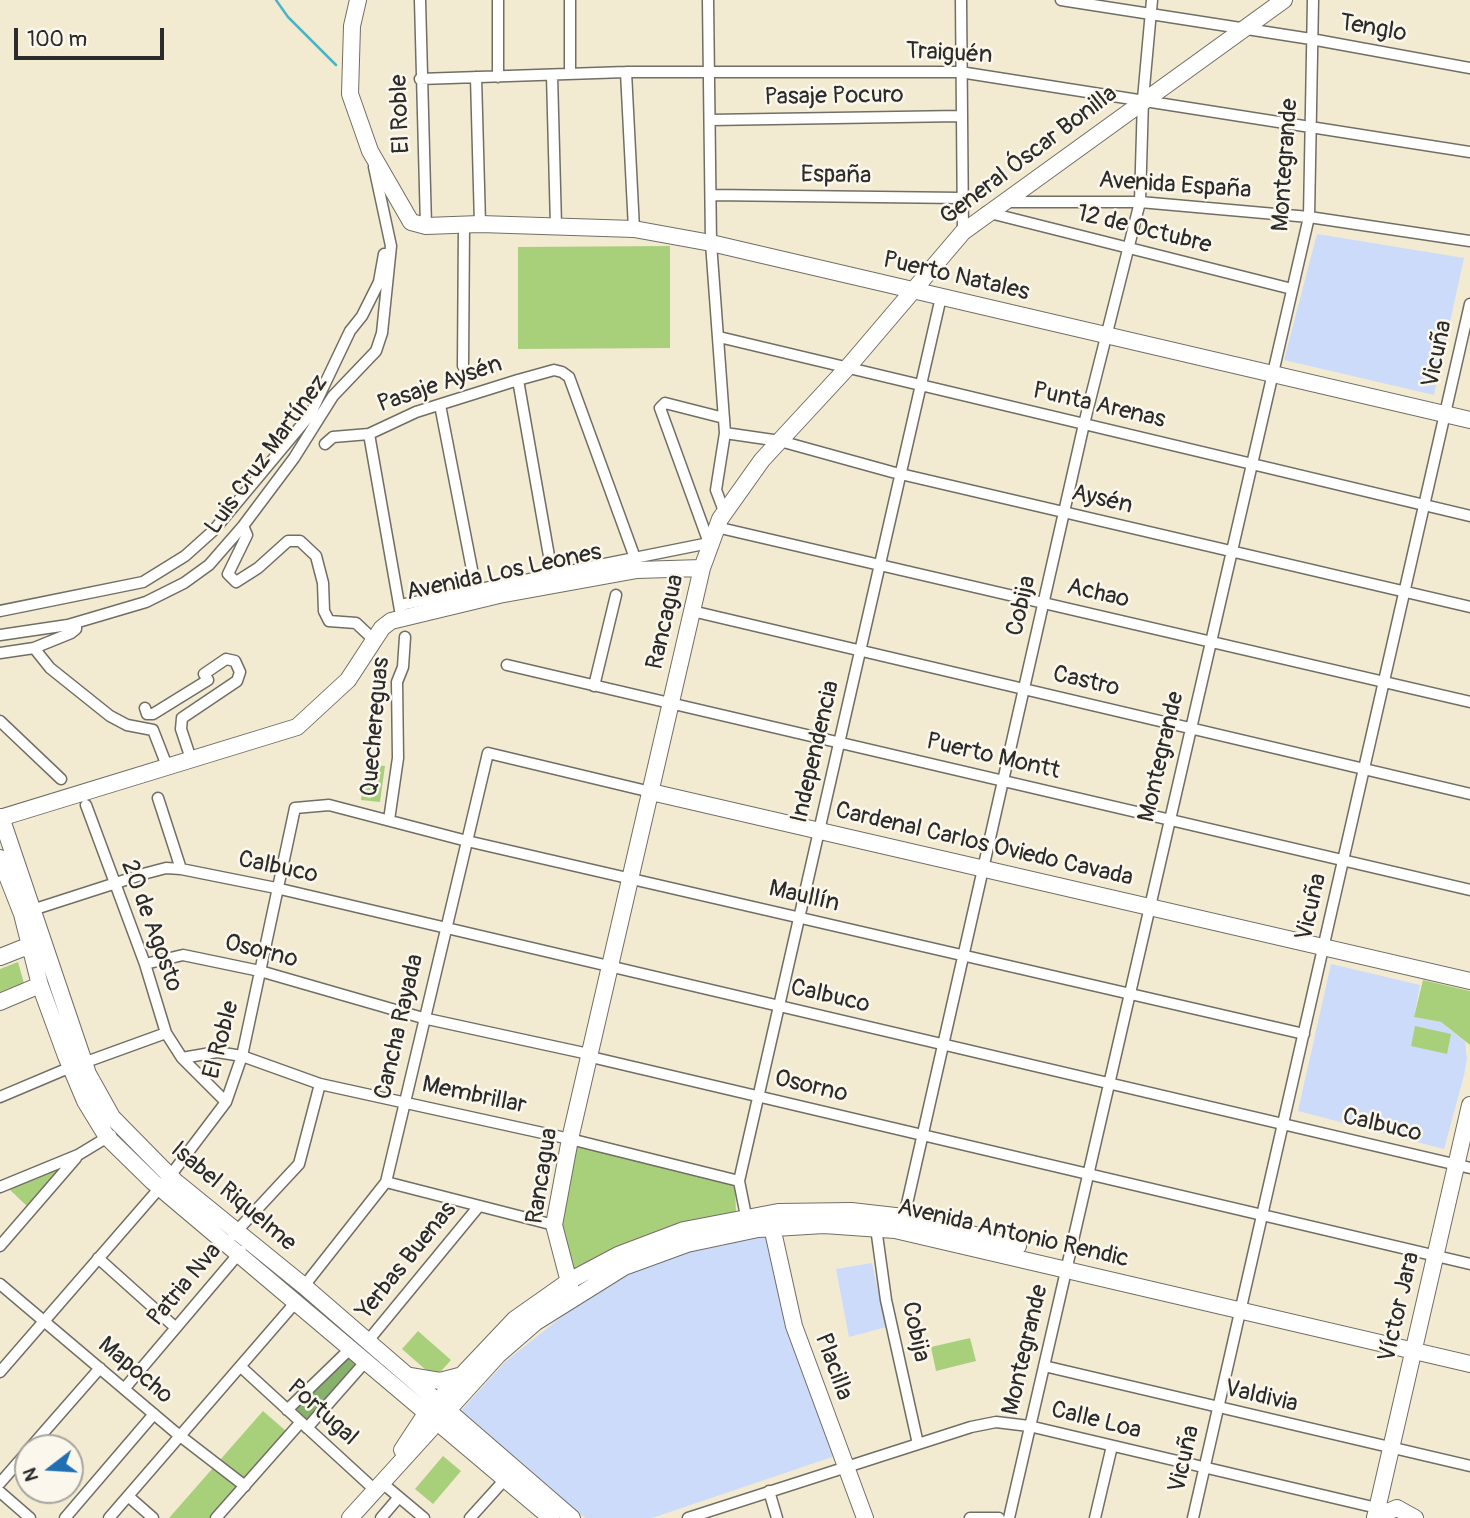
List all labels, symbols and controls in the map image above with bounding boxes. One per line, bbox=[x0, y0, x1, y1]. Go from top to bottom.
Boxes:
street label: Tenglo bbox=[1337, 9, 1409, 49]
scale bar bbox=[18, 14, 168, 58]
text: 100 m bbox=[27, 26, 87, 53]
street label: Traiguén bbox=[905, 37, 993, 71]
street label: El Roble bbox=[385, 74, 417, 154]
street label: General Óscar Bonilla bbox=[935, 80, 1123, 232]
street label: Pasaje Pocuro bbox=[764, 81, 904, 113]
street label: Montegrande bbox=[1267, 98, 1305, 232]
street label: España bbox=[800, 161, 872, 191]
street label: Avenida España bbox=[1098, 166, 1252, 206]
street label: 12 de Octubre bbox=[1074, 199, 1214, 261]
street label: Puerto Natales bbox=[880, 246, 1032, 308]
street label: Vicuña bbox=[1417, 318, 1459, 390]
street label: Pasaje Aysén bbox=[374, 350, 506, 420]
street label: Luis Cruz Martínez bbox=[199, 370, 335, 540]
street label: Punta Arenas bbox=[1030, 377, 1168, 435]
street label: Aysén bbox=[1069, 479, 1135, 521]
street label: Avenida Los Leones bbox=[404, 538, 604, 608]
street label: Rancagua bbox=[641, 572, 691, 672]
street label: Cobija bbox=[1001, 573, 1043, 639]
street label: Achao bbox=[1064, 573, 1132, 615]
street label: Quechereguas bbox=[356, 656, 396, 798]
street label: Castro bbox=[1050, 660, 1122, 704]
street label: Independencia bbox=[786, 678, 846, 826]
street label: Montegrande bbox=[1133, 689, 1191, 825]
street label: Puerto Montt bbox=[923, 728, 1063, 786]
street label: Cardenal Carlos Oviedo Cavada bbox=[832, 797, 1136, 893]
street label: Calbuco bbox=[236, 846, 320, 890]
street label: 20 de Agosto bbox=[114, 856, 188, 996]
street label: Vicuña bbox=[1290, 871, 1334, 943]
street label: Maullín bbox=[766, 875, 842, 919]
street label: Osorno bbox=[221, 929, 301, 975]
street label: Cancha Rayada bbox=[369, 952, 431, 1102]
street label: Calbuco bbox=[787, 974, 873, 1020]
street label: El Roble bbox=[198, 998, 246, 1082]
street label: Osorno bbox=[772, 1065, 850, 1109]
street label: Membrillar bbox=[419, 1071, 529, 1121]
street label: Calbuco bbox=[1339, 1103, 1425, 1149]
street label: Rancagua bbox=[521, 1126, 565, 1226]
street label: Isabel Riquelme bbox=[164, 1136, 302, 1258]
street label: Avenida Antonio Rendic bbox=[895, 1193, 1131, 1275]
street label: Yerbas Buenas bbox=[351, 1196, 463, 1326]
street label: Patria Nva bbox=[142, 1238, 228, 1332]
street label: Víctor Jara bbox=[1373, 1249, 1427, 1365]
street label: Montegrande bbox=[997, 1282, 1055, 1418]
street label: Cobija bbox=[895, 1299, 935, 1365]
street label: Placilla bbox=[808, 1330, 858, 1404]
street label: Mapocho bbox=[92, 1331, 178, 1411]
street label: Portugal bbox=[281, 1374, 363, 1452]
street label: Valdivia bbox=[1222, 1375, 1300, 1419]
street label: Calle Loa bbox=[1048, 1396, 1144, 1446]
street label: Vicuña bbox=[1163, 1423, 1207, 1495]
north arrow bbox=[14, 1434, 84, 1504]
text: N bbox=[17, 1465, 44, 1484]

